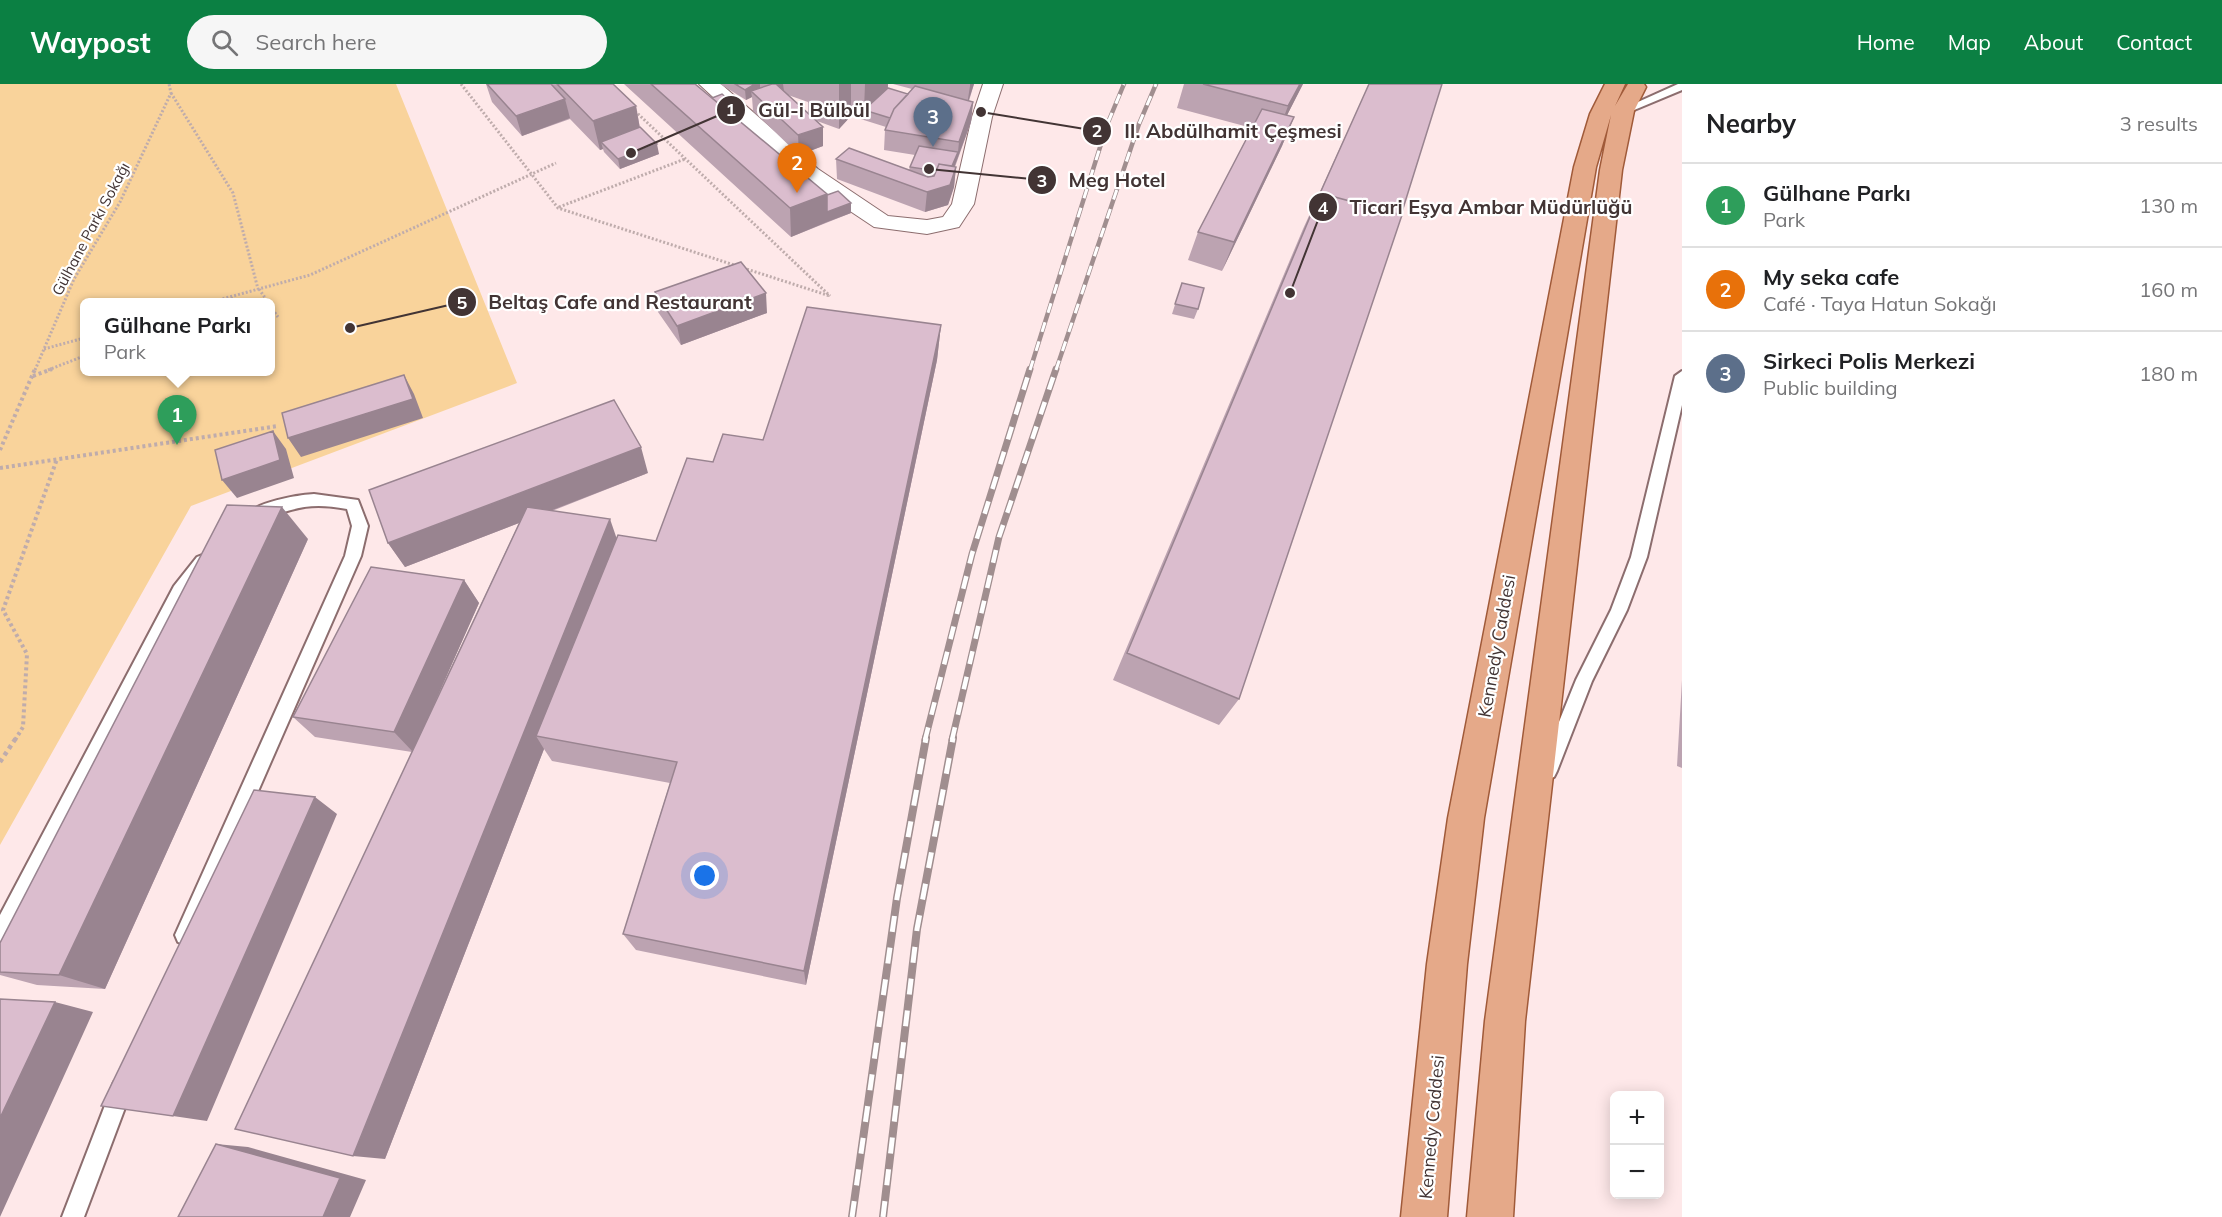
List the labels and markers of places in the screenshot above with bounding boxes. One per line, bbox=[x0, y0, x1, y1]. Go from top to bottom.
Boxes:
callout: Gül-i Bülbül bbox=[716, 91, 882, 129]
pin: 3 bbox=[914, 98, 952, 147]
callout: II. Abdülhamit Çeşmesi bbox=[1082, 112, 1354, 150]
pin: 2 bbox=[778, 144, 816, 193]
callout: Meg Hotel bbox=[1027, 161, 1178, 199]
callout: Ticari Eşya Ambar Müdürlüğü bbox=[1308, 188, 1644, 226]
callout: Beltaş Cafe and Restaurant bbox=[447, 283, 764, 321]
pin: 1 bbox=[158, 396, 196, 445]

